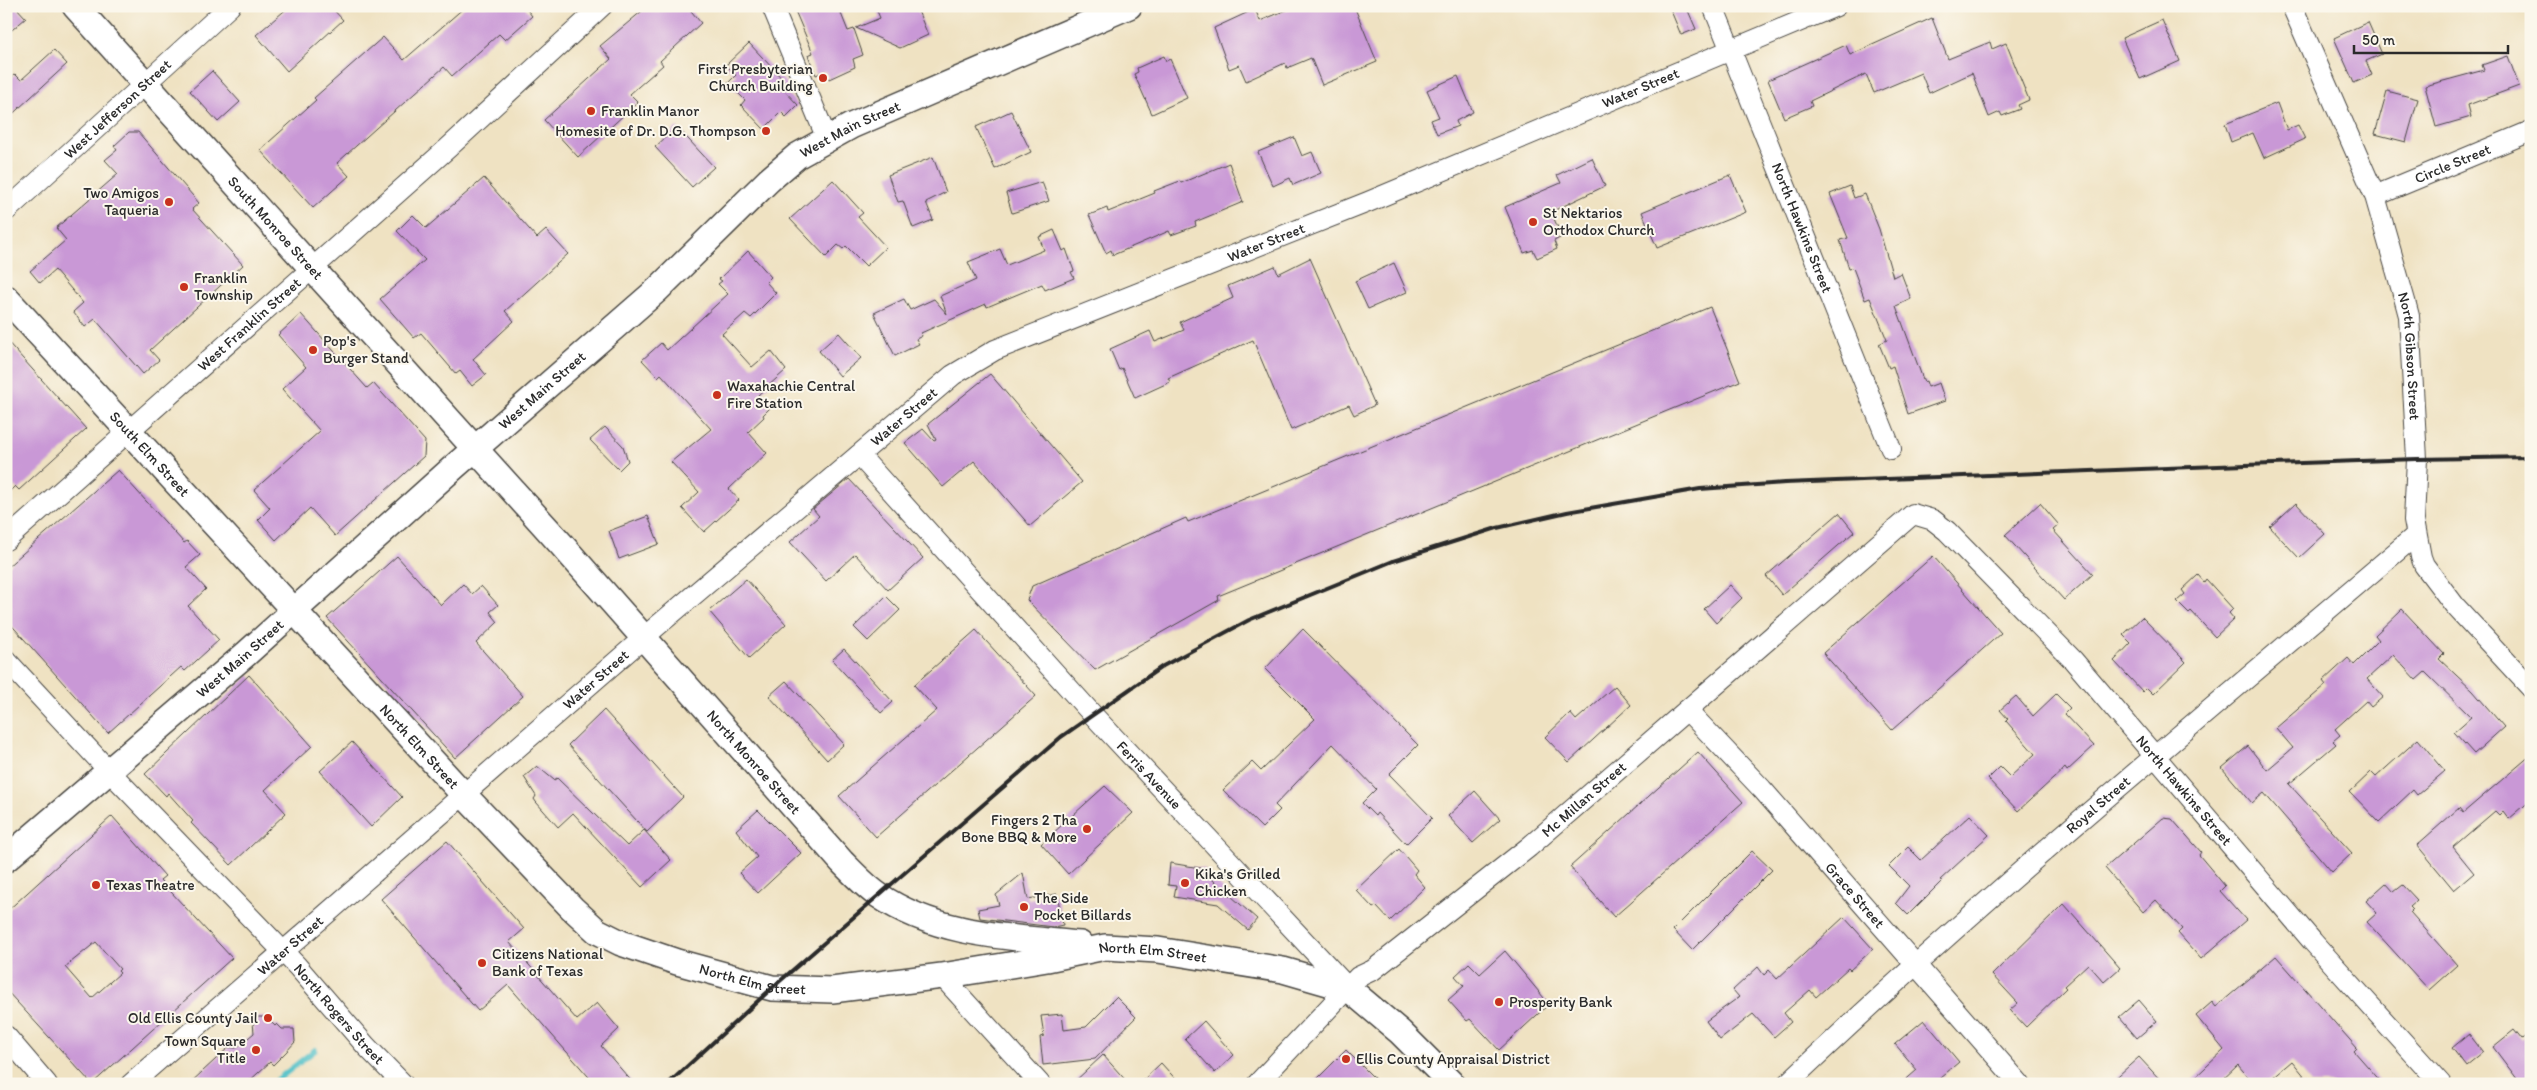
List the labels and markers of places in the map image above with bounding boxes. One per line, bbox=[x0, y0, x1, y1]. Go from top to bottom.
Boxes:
place label: First Presbyterian Church Building bbox=[698, 60, 814, 95]
marker: First Presbyterian Church Building bbox=[817, 72, 829, 84]
place label: Franklin Manor bbox=[601, 102, 699, 120]
marker: Franklin Manor bbox=[585, 105, 597, 117]
place label: Homesite of Dr. D.G. Thompson bbox=[555, 122, 756, 140]
marker: Homesite of Dr. D.G. Thompson bbox=[760, 125, 772, 137]
place label: Two Amigos Taqueria bbox=[83, 184, 160, 219]
marker: Two Amigos Taqueria bbox=[163, 196, 175, 208]
place label: St Nektarios Orthodox Church bbox=[1543, 204, 1654, 239]
marker: St Nektarios Orthodox Church bbox=[1527, 216, 1539, 228]
place label: Franklin Township bbox=[194, 269, 253, 304]
marker: Franklin Township bbox=[178, 281, 190, 293]
place label: Pop's Burger Stand bbox=[323, 332, 409, 367]
marker: Pop's Burger Stand bbox=[307, 344, 319, 356]
place label: Waxahachie Central Fire Station bbox=[727, 377, 856, 412]
marker: Waxahachie Central Fire Station bbox=[711, 389, 723, 401]
place label: Fingers 2 Tha Bone BBQ & More bbox=[961, 811, 1077, 846]
marker: Fingers 2 Tha Bone BBQ & More bbox=[1081, 823, 1093, 835]
place label: Kika's Grilled Chicken bbox=[1195, 865, 1280, 900]
place label: Texas Theatre bbox=[106, 876, 195, 894]
marker: Kika's Grilled Chicken bbox=[1179, 877, 1191, 889]
marker: Texas Theatre bbox=[90, 879, 102, 891]
place label: The Side Pocket Billards bbox=[1034, 889, 1132, 924]
marker: The Side Pocket Billards bbox=[1018, 901, 1030, 913]
place label: Citizens National Bank of Texas bbox=[492, 945, 604, 980]
marker: Citizens National Bank of Texas bbox=[476, 957, 488, 969]
place label: Prosperity Bank bbox=[1509, 993, 1613, 1011]
marker: Prosperity Bank bbox=[1493, 996, 1505, 1008]
place label: Old Ellis County Jail bbox=[128, 1009, 259, 1027]
marker: Old Ellis County Jail bbox=[262, 1012, 274, 1024]
place label: Town Square Title bbox=[165, 1032, 246, 1067]
marker: Town Square Title bbox=[250, 1044, 262, 1056]
place label: Ellis County Appraisal District bbox=[1356, 1050, 1550, 1068]
marker: Ellis County Appraisal District bbox=[1340, 1053, 1352, 1065]

